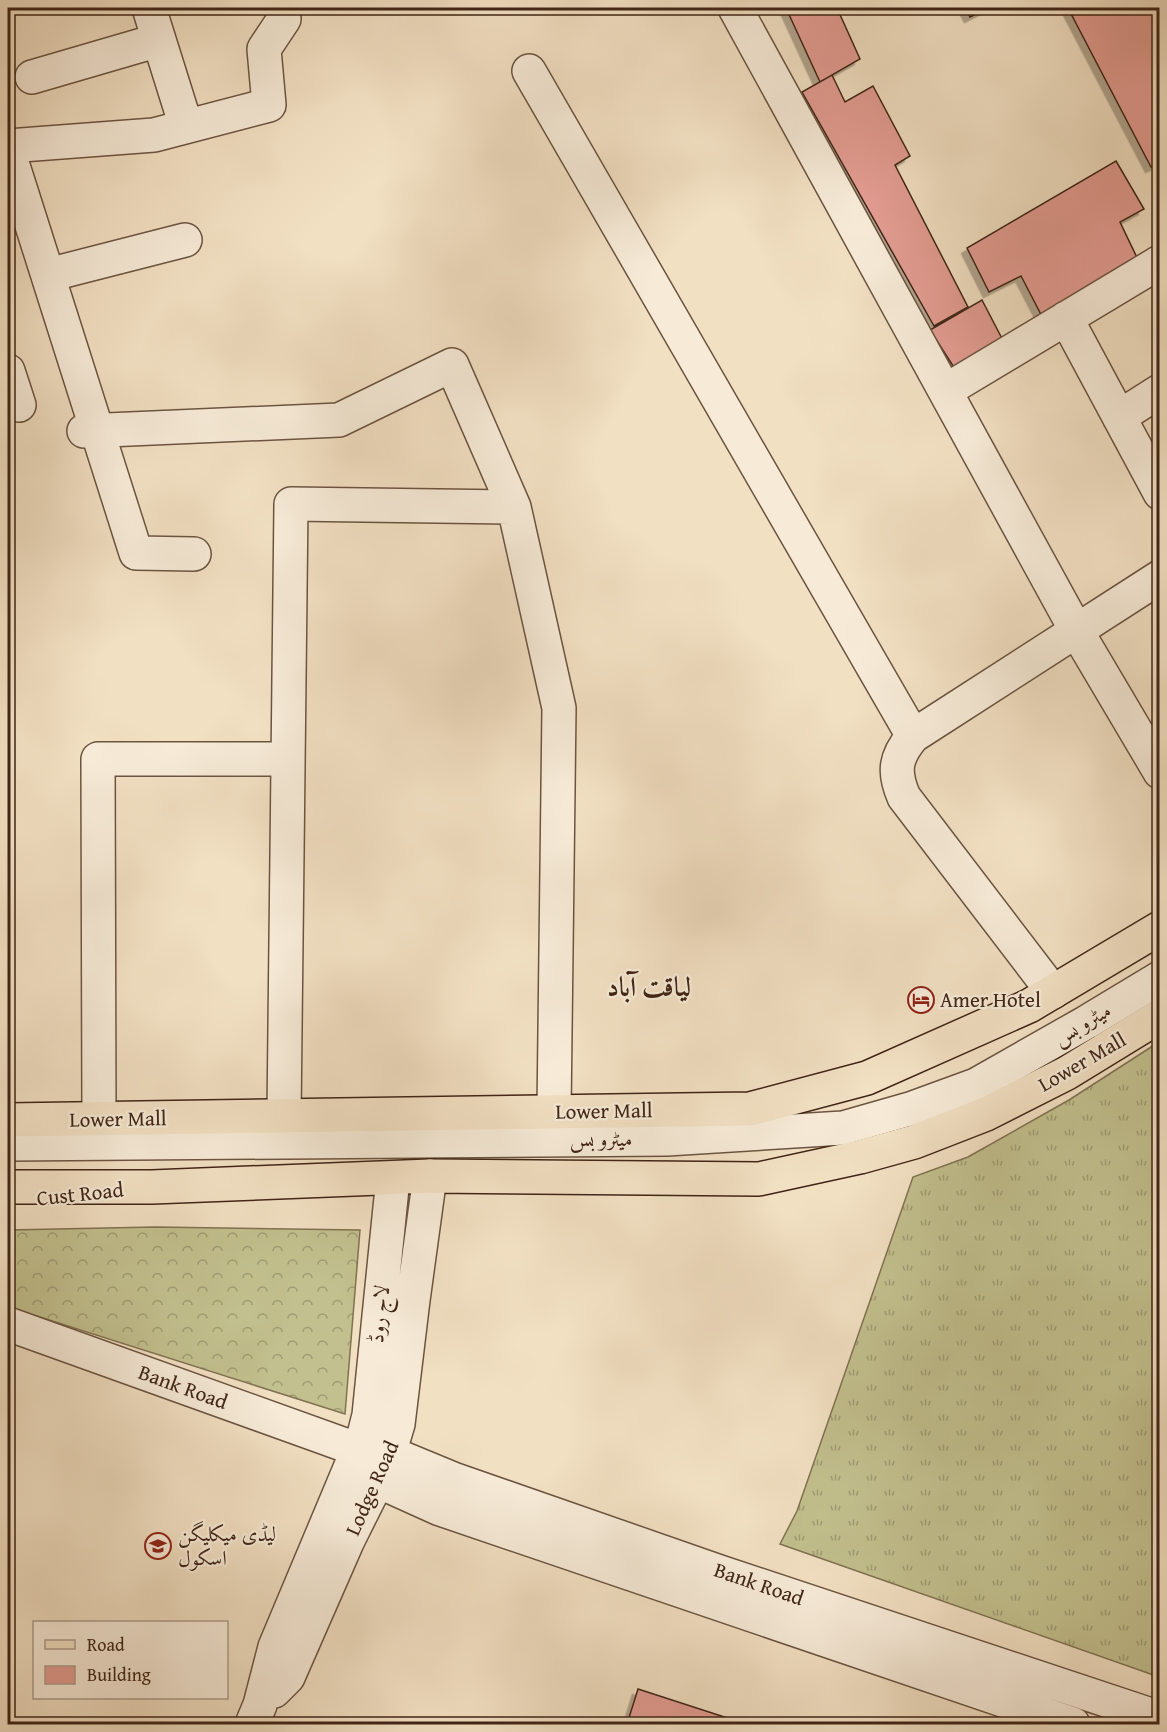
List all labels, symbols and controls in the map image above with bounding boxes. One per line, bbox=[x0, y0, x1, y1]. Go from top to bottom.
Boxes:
district label: لیاقت آباد bbox=[607, 966, 691, 1006]
place label: Amer Hotel bbox=[940, 984, 1041, 1015]
hotel icon: Amer Hotel bbox=[906, 985, 936, 1015]
street label: میٹرو بس bbox=[1047, 994, 1117, 1053]
street label: Lower Mall bbox=[1032, 1024, 1132, 1099]
street label: Lower Mall bbox=[555, 1094, 653, 1127]
street label: Lower Mall bbox=[69, 1102, 167, 1135]
street label: میٹرو بس bbox=[570, 1123, 632, 1154]
street label: Cust Road bbox=[35, 1173, 126, 1213]
street label: لاج روڈ bbox=[360, 1283, 401, 1345]
street label: Bank Road bbox=[134, 1356, 233, 1417]
street label: Lodge Road bbox=[337, 1435, 407, 1540]
place label: لیڈی میکلیگن اسکول bbox=[178, 1518, 276, 1573]
school or university icon: لیڈی میکلیگن اسکول bbox=[143, 1531, 173, 1561]
street label: Bank Road bbox=[710, 1554, 809, 1614]
legend bbox=[33, 1621, 228, 1699]
text: Road bbox=[87, 1631, 125, 1658]
text: Building bbox=[87, 1661, 151, 1688]

